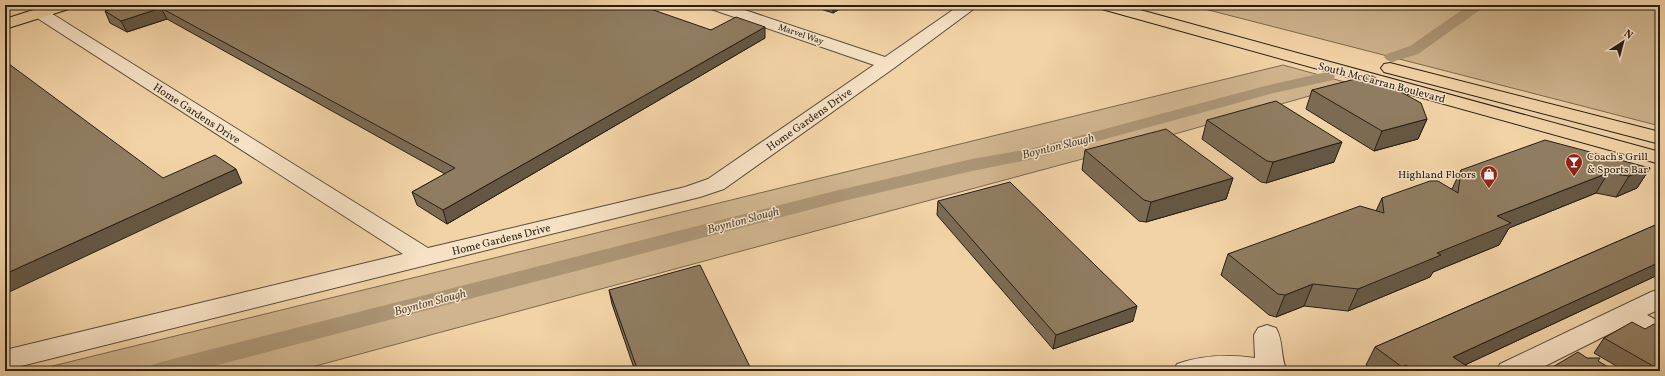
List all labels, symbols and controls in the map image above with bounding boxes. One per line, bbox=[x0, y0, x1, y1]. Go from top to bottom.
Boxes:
street label: Marvel Way bbox=[776, 21, 825, 48]
north arrow bbox=[1603, 22, 1643, 62]
text: N bbox=[1620, 27, 1636, 44]
street label: South McCarran Boulevard bbox=[1316, 59, 1447, 108]
street label: Home Gardens Drive bbox=[150, 80, 243, 148]
street label: Home Gardens Drive bbox=[764, 85, 856, 155]
water label: Boynton Slough bbox=[1021, 130, 1096, 164]
place label: Coach's Grill & Sports Bar bbox=[1587, 150, 1648, 178]
bar icon: Coach's Grill & Sports Bar bbox=[1564, 152, 1584, 177]
shop icon: Highland Floors bbox=[1479, 164, 1499, 189]
place label: Highland Floors bbox=[1398, 168, 1476, 183]
water label: Boynton Slough bbox=[706, 204, 781, 238]
street label: Home Gardens Drive bbox=[450, 221, 552, 260]
water label: Boynton Slough bbox=[393, 286, 468, 320]

